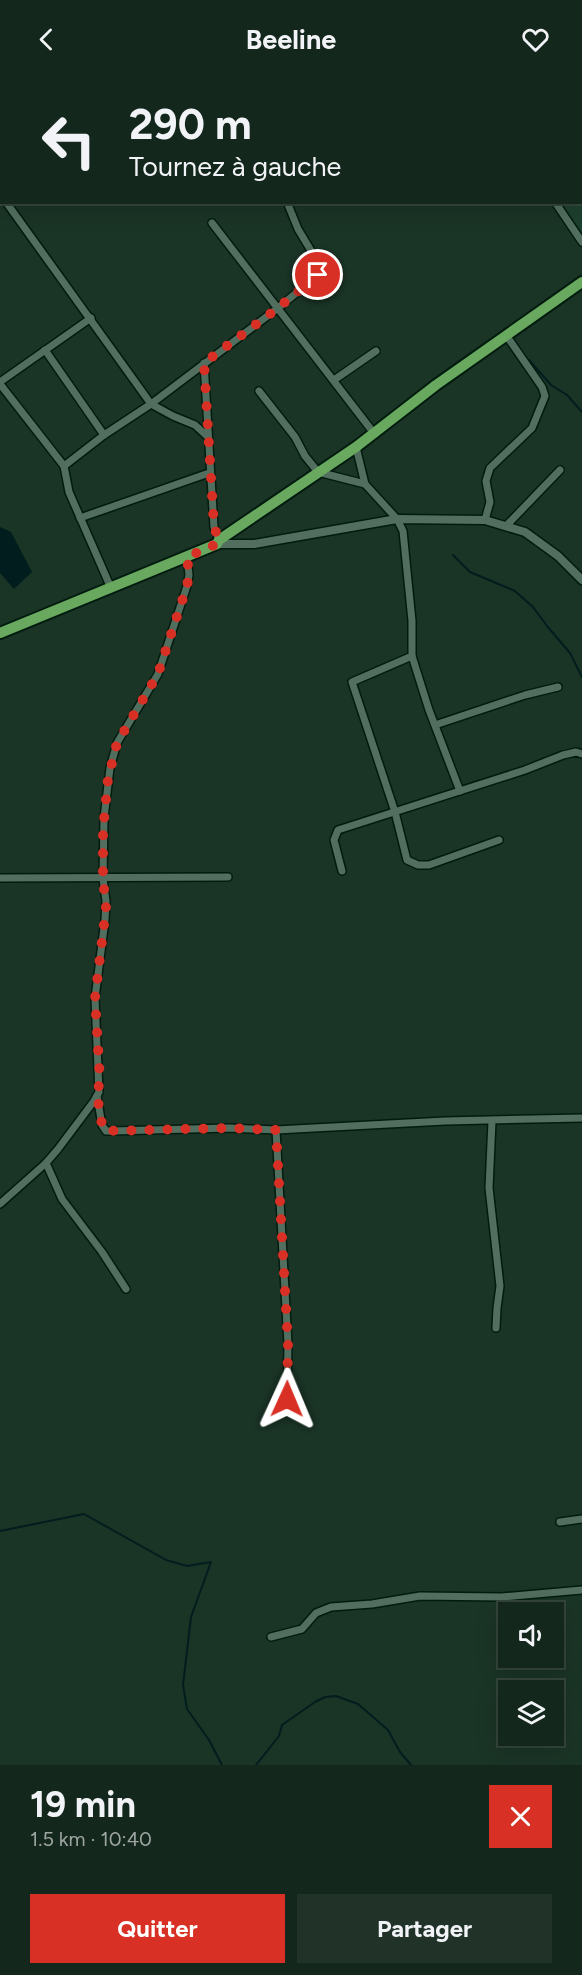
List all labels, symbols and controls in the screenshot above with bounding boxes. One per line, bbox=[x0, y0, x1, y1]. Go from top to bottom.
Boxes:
icon: back bbox=[30, 23, 63, 56]
text: Beeline bbox=[246, 23, 336, 56]
icon: heart bbox=[519, 23, 552, 56]
text: 290 m bbox=[129, 99, 252, 150]
icon: left bbox=[30, 102, 108, 180]
text: Tournez à gauche bbox=[129, 150, 341, 183]
pin bbox=[292, 249, 343, 300]
icon: arrive bbox=[301, 258, 334, 291]
position arrow bbox=[255, 1367, 319, 1431]
map controls bbox=[498, 1602, 564, 1746]
button: sound bbox=[498, 1602, 564, 1668]
button: layers bbox=[498, 1680, 564, 1746]
text: 19 min bbox=[30, 1783, 136, 1826]
button: close bbox=[489, 1785, 552, 1848]
text: 1.5 km · 10:40 bbox=[30, 1827, 152, 1851]
button: Quitter bbox=[30, 1894, 285, 1963]
button: Partager bbox=[297, 1894, 552, 1963]

